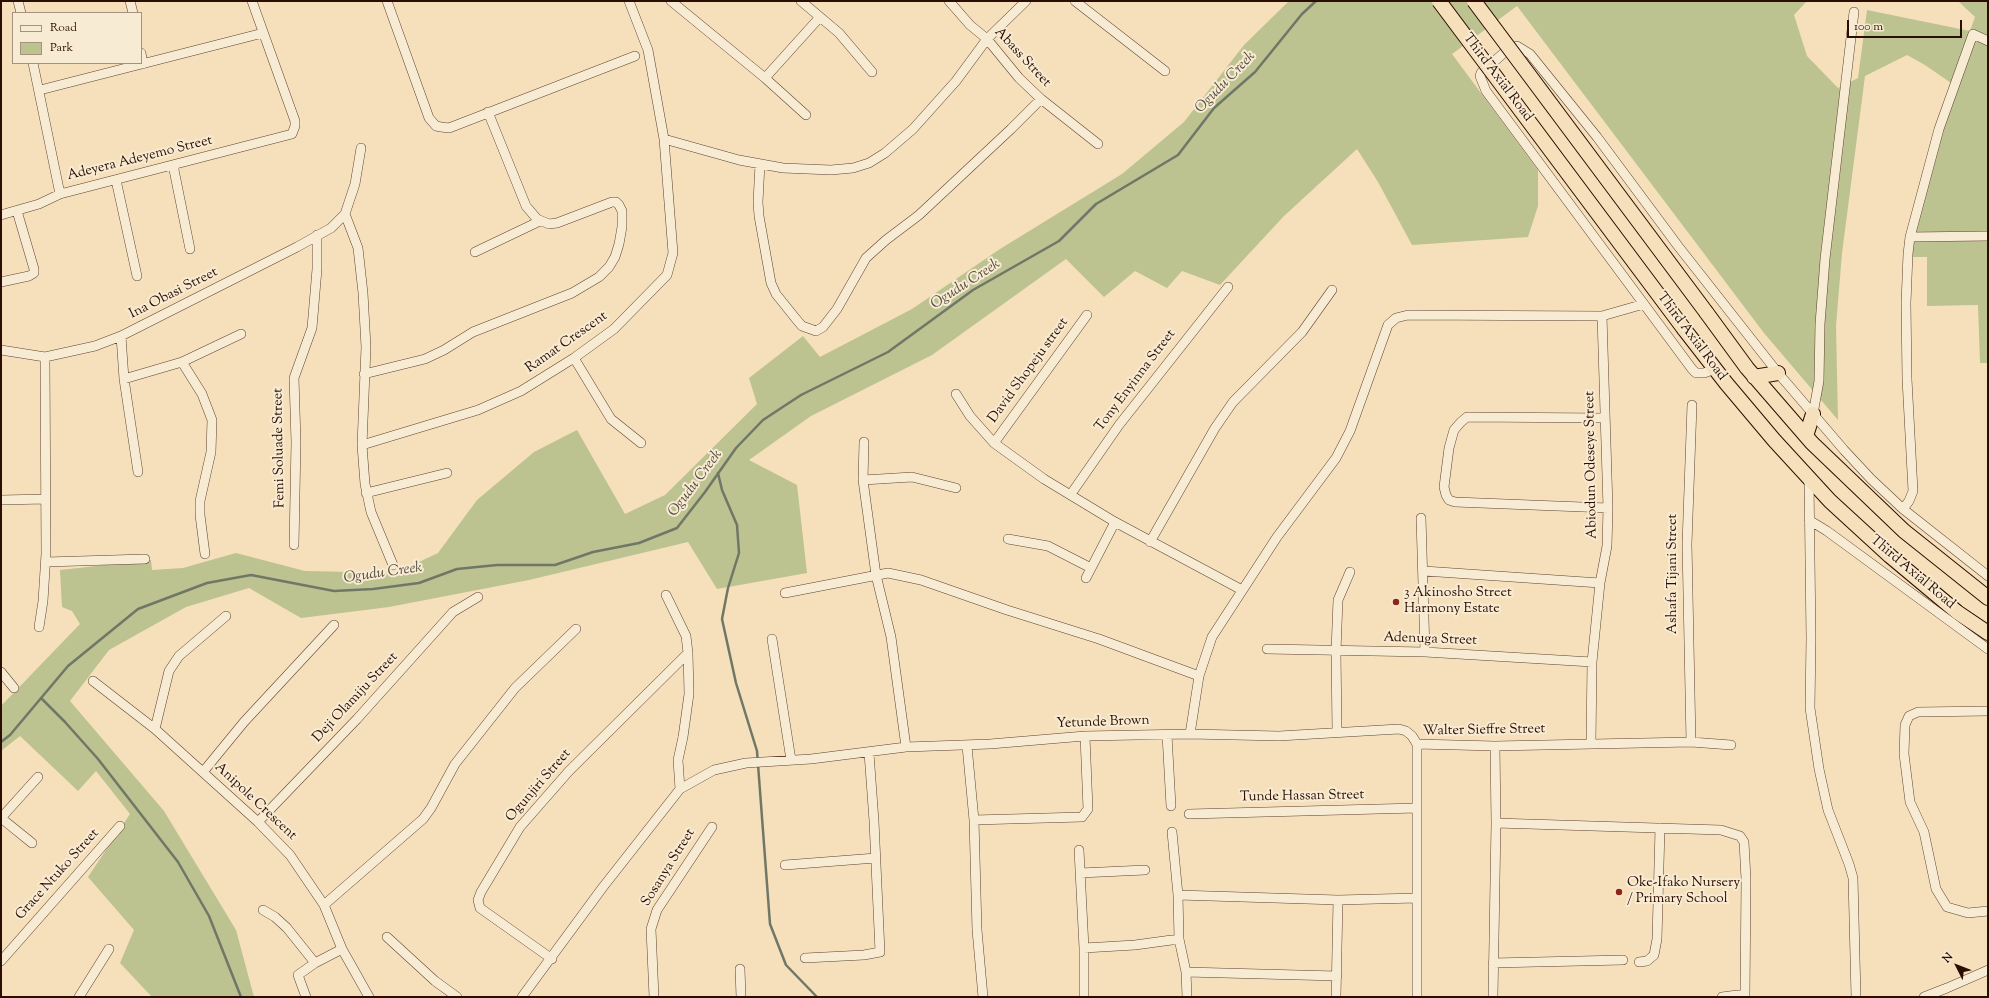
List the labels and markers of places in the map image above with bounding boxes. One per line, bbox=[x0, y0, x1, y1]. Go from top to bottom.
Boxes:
place label: 3 Akinosho Street Harmony Estate bbox=[1404, 586, 1512, 618]
marker: 3 Akinosho Street Harmony Estate bbox=[1391, 597, 1401, 607]
place label: Oke-Ifako Nursery / Primary School bbox=[1627, 876, 1740, 908]
marker: Oke-Ifako Nursery / Primary School bbox=[1614, 887, 1624, 897]

